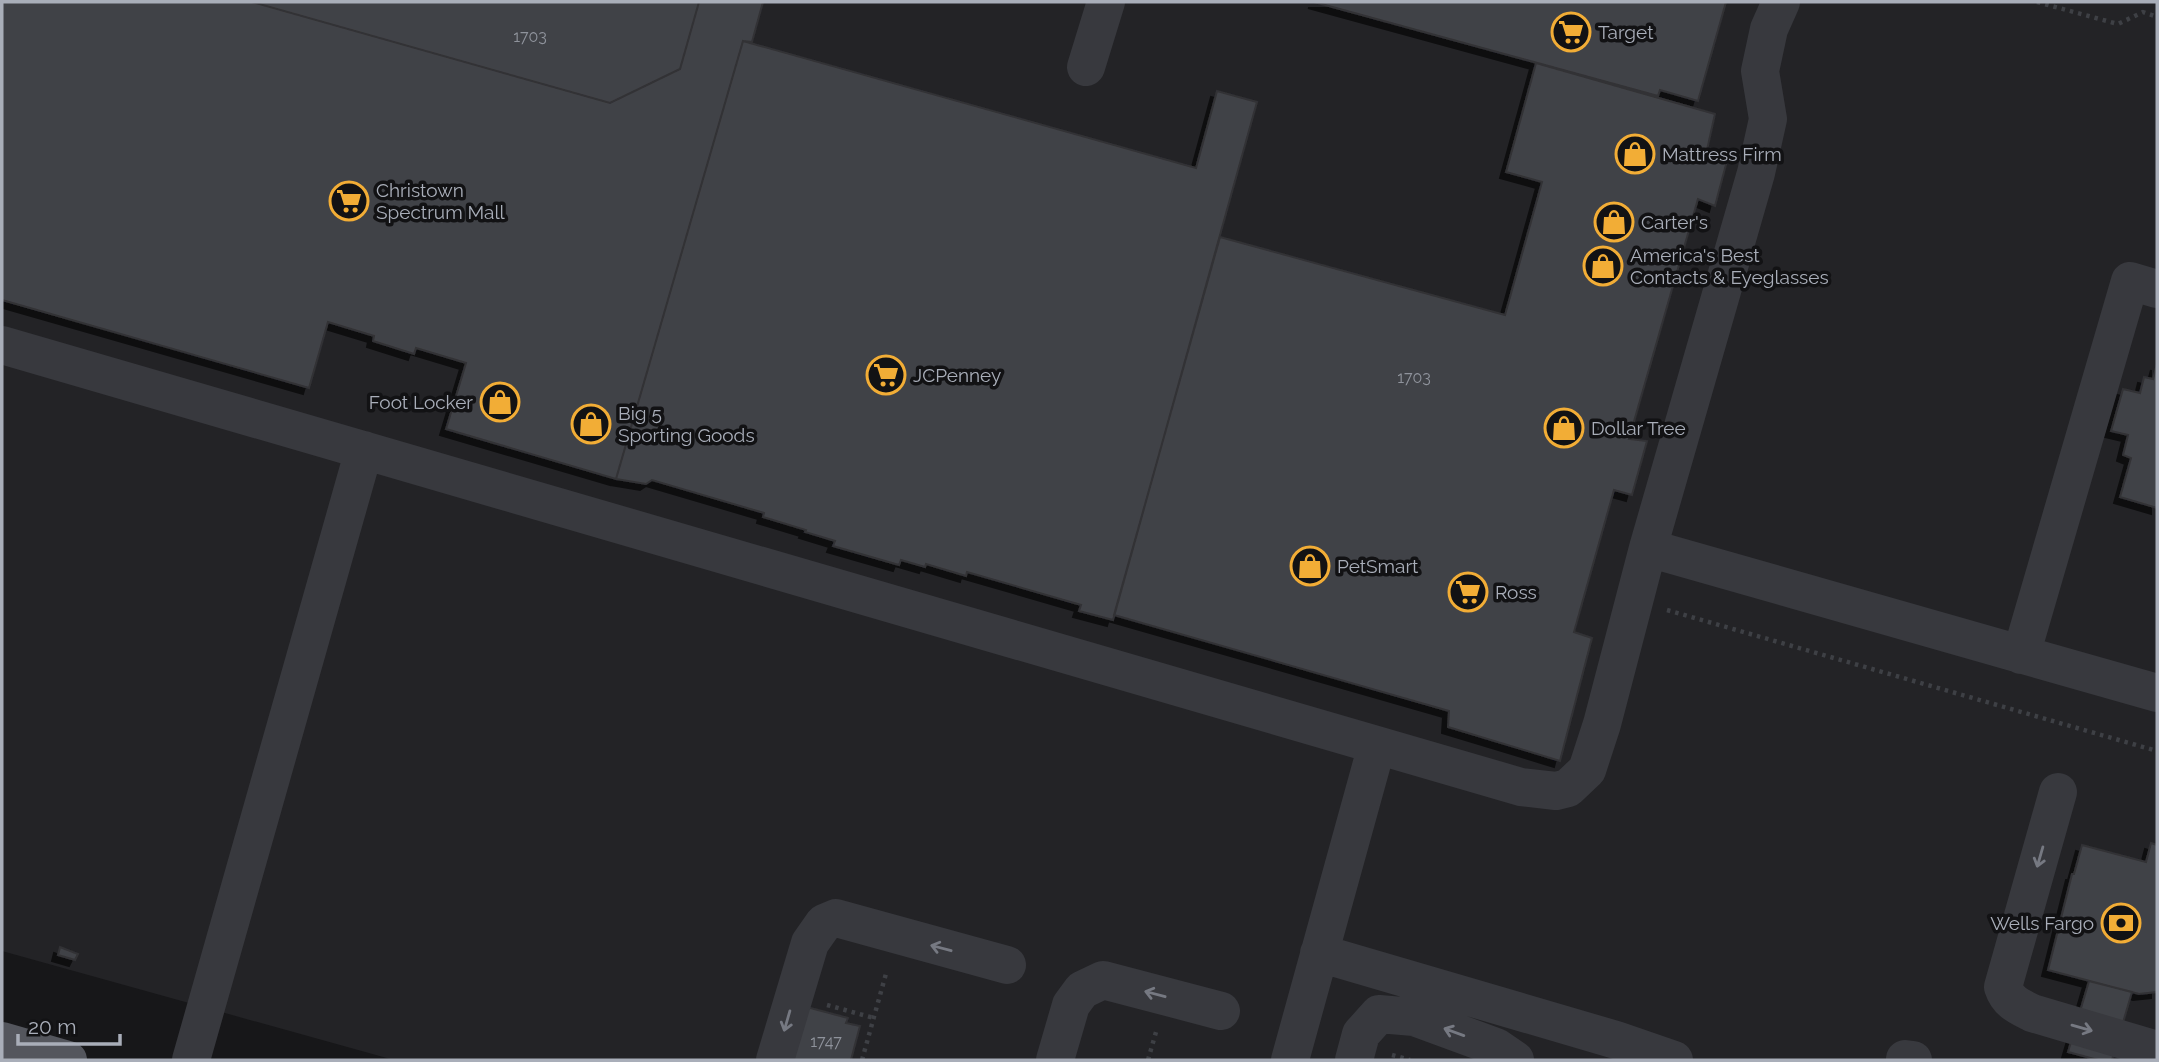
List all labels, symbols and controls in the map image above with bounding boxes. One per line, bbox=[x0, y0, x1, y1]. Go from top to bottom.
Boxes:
supermarket icon: Target bbox=[1550, 11, 1592, 53]
place label: Target bbox=[1598, 21, 1654, 43]
house number: 1703 bbox=[513, 27, 547, 46]
shop icon: Mattress Firm bbox=[1614, 133, 1656, 175]
place label: Mattress Firm bbox=[1662, 143, 1782, 165]
place label: Christown Spectrum Mall bbox=[376, 179, 506, 223]
supermarket icon: Christown Spectrum Mall bbox=[328, 180, 370, 222]
shop icon: Carter's bbox=[1593, 201, 1635, 243]
place label: Carter's bbox=[1641, 211, 1708, 233]
place label: America's Best Contacts & Eyeglasses bbox=[1630, 244, 1829, 288]
shop icon: America's Best Contacts & Eyeglasses bbox=[1582, 245, 1624, 287]
supermarket icon: JCPenney bbox=[865, 354, 907, 396]
place label: JCPenney bbox=[913, 364, 1001, 386]
house number: 1703 bbox=[1397, 368, 1431, 387]
shop icon: Foot Locker bbox=[479, 381, 521, 423]
place label: Foot Locker bbox=[369, 391, 473, 413]
place label: Big 5 Sporting Goods bbox=[618, 402, 755, 446]
shop icon: Big 5 Sporting Goods bbox=[570, 403, 612, 445]
shop icon: Dollar Tree bbox=[1543, 407, 1585, 449]
place label: Dollar Tree bbox=[1591, 417, 1686, 439]
shop icon: PetSmart bbox=[1289, 545, 1331, 587]
place label: PetSmart bbox=[1337, 555, 1419, 577]
supermarket icon: Ross bbox=[1447, 571, 1489, 613]
place label: Ross bbox=[1495, 581, 1537, 603]
one-way arrow bbox=[2032, 846, 2045, 868]
bank icon: Wells Fargo bbox=[2100, 902, 2142, 944]
place label: Wells Fargo bbox=[1990, 912, 2094, 934]
one-way arrow bbox=[930, 941, 953, 954]
one-way arrow bbox=[1144, 987, 1166, 1000]
scale bar bbox=[18, 1002, 119, 1046]
one-way arrow bbox=[779, 1010, 792, 1032]
text: 20 m bbox=[28, 1014, 76, 1039]
one-way arrow bbox=[2070, 1022, 2093, 1035]
one-way arrow bbox=[1443, 1024, 1465, 1037]
house number: 1747 bbox=[810, 1032, 842, 1051]

